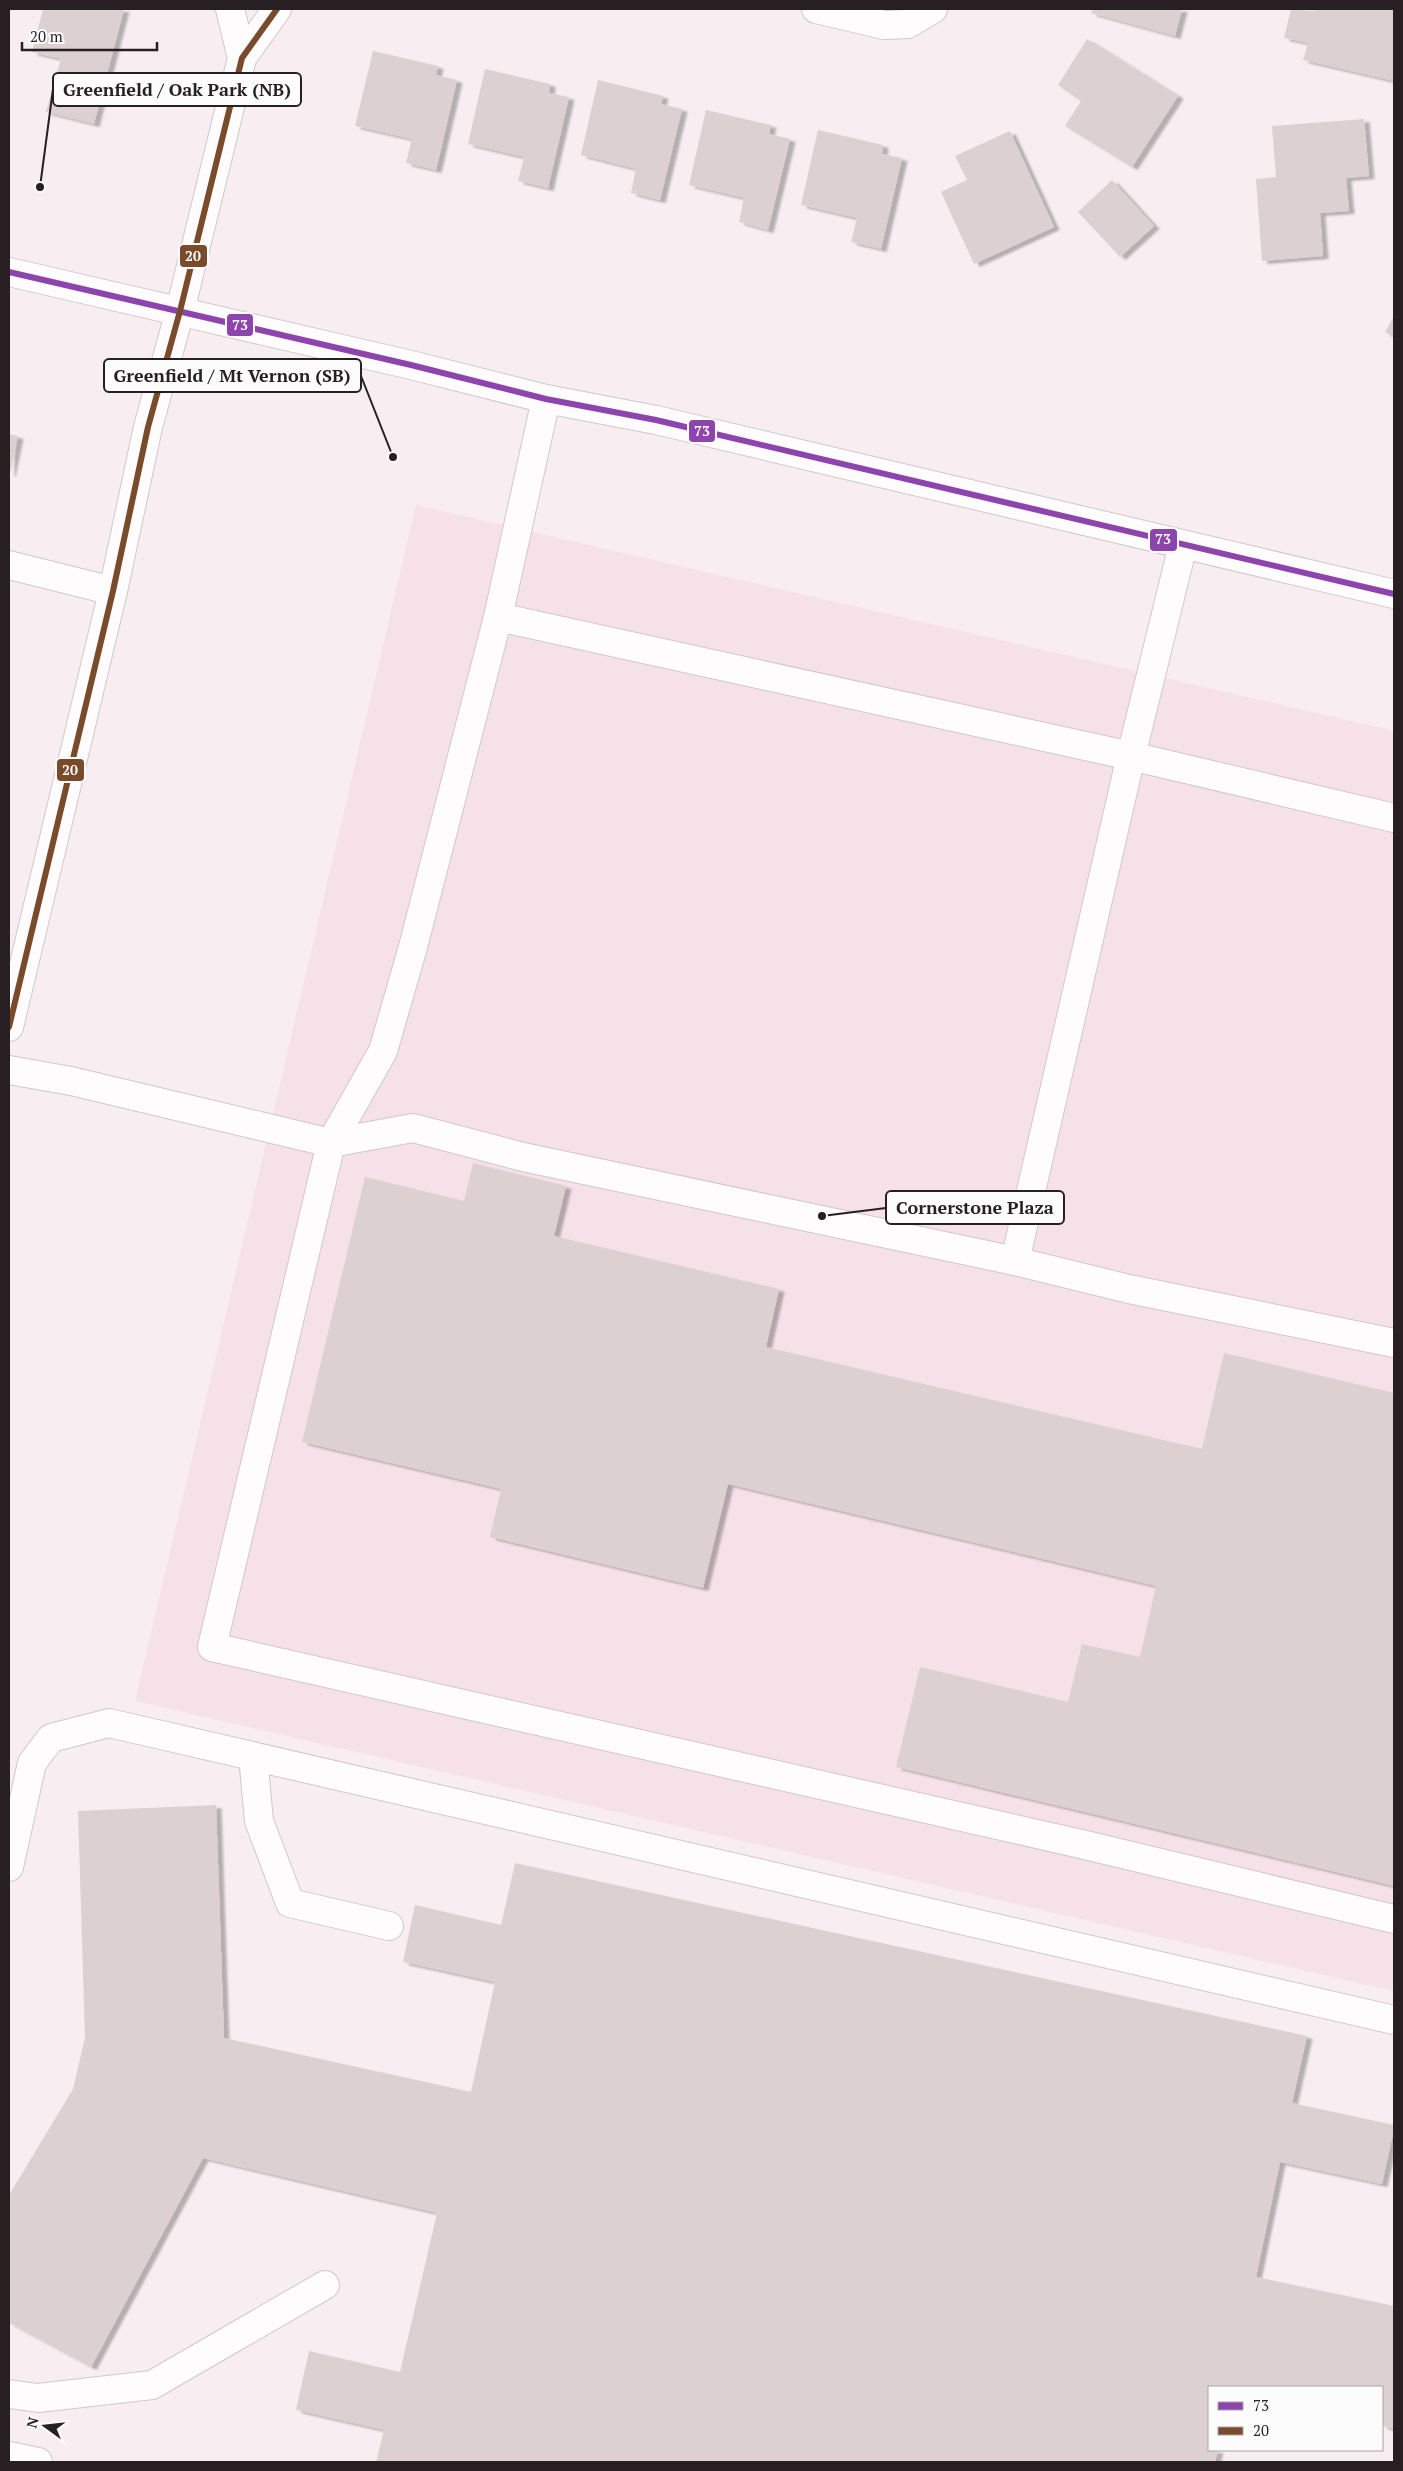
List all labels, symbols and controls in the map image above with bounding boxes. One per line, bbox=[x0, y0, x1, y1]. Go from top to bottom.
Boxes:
scale bar bbox=[22, 20, 158, 52]
text: 20 m bbox=[30, 26, 63, 46]
callout: Greenfield / Oak Park (NB) bbox=[53, 73, 301, 106]
text: Greenfield / Oak Park (NB) bbox=[63, 77, 291, 101]
line badge: 20 bbox=[179, 244, 208, 268]
text: 20 bbox=[185, 246, 201, 265]
line badge: 73 bbox=[226, 313, 254, 337]
text: 73 bbox=[232, 315, 248, 334]
callout: Greenfield / Mt Vernon (SB) bbox=[104, 359, 361, 392]
text: Greenfield / Mt Vernon (SB) bbox=[114, 363, 350, 387]
line badge: 73 bbox=[688, 419, 716, 443]
text: 73 bbox=[694, 421, 710, 440]
line badge: 73 bbox=[1149, 528, 1178, 552]
text: 73 bbox=[1155, 529, 1171, 548]
line badge: 20 bbox=[56, 758, 85, 782]
text: 20 bbox=[62, 760, 78, 779]
callout: Cornerstone Plaza bbox=[886, 1191, 1064, 1224]
text: Cornerstone Plaza bbox=[896, 1195, 1054, 1219]
legend bbox=[1208, 2386, 1383, 2451]
text: 73 bbox=[1253, 2395, 1269, 2415]
north arrow bbox=[20, 2401, 70, 2451]
text: N bbox=[21, 2415, 43, 2430]
text: 20 bbox=[1253, 2420, 1269, 2440]

